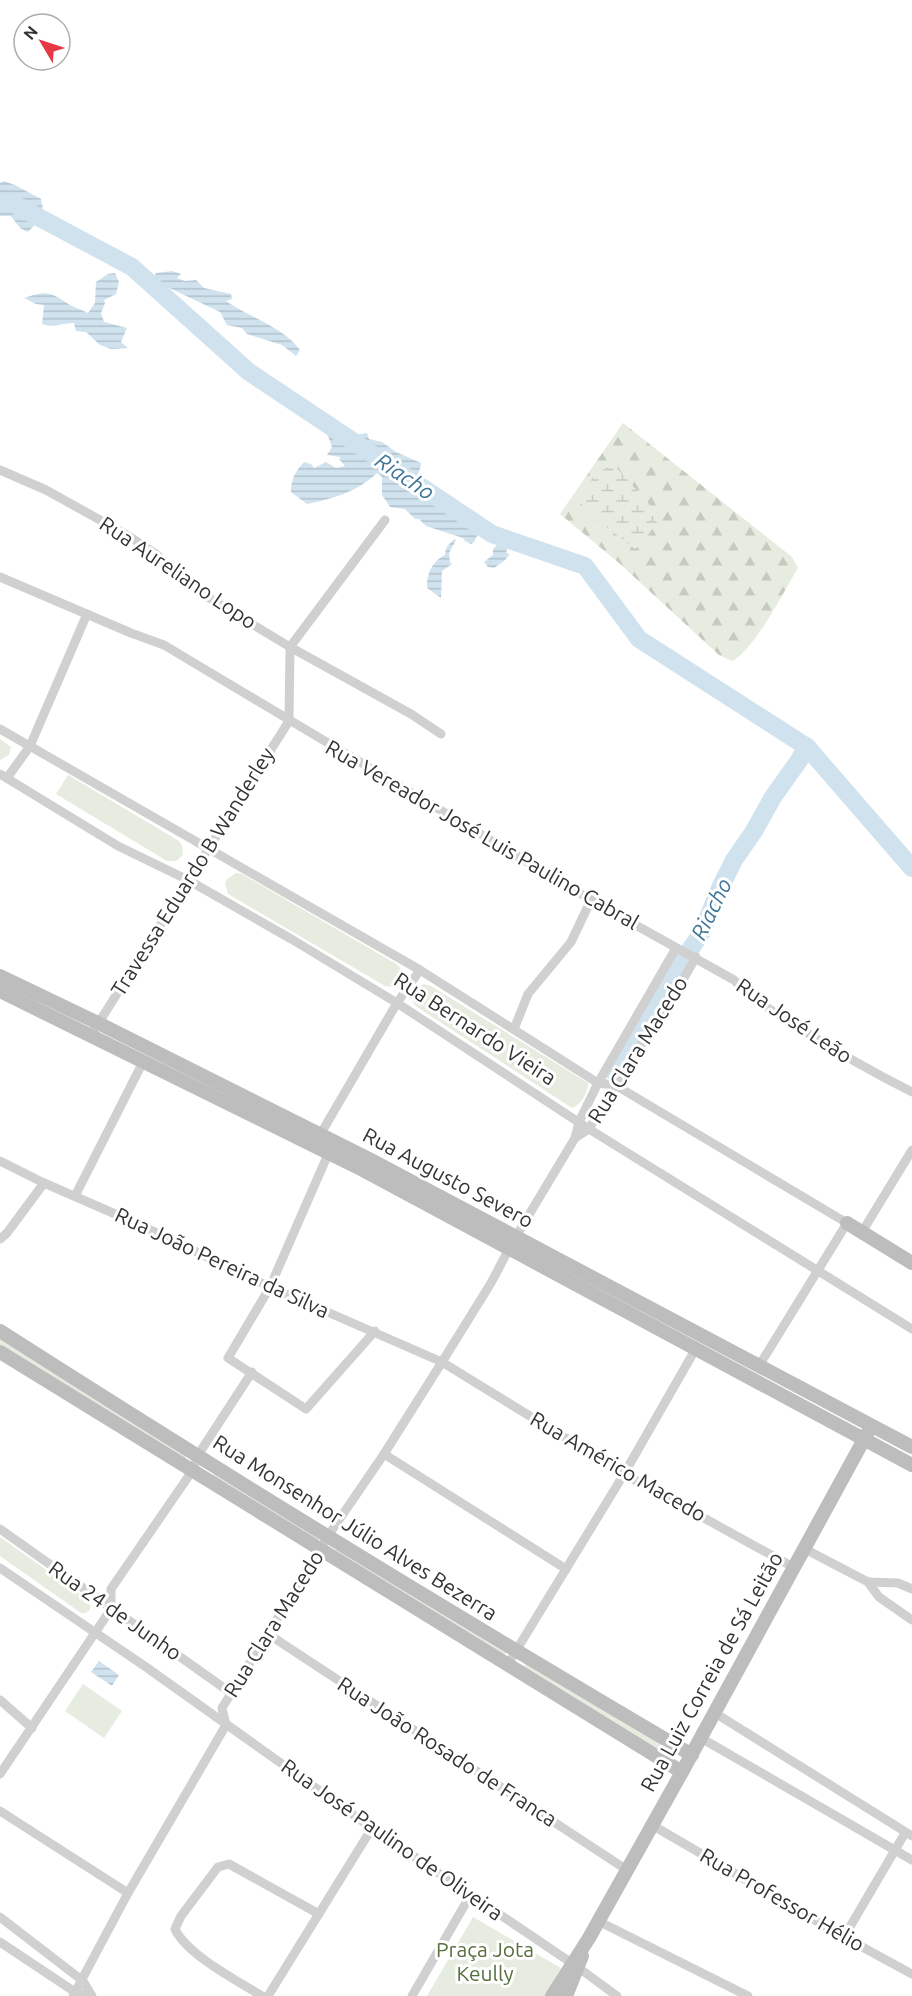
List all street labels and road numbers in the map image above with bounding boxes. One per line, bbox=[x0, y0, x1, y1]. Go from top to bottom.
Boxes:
street label: Rua Aureliano Lopo bbox=[96, 511, 261, 634]
street label: Rua Vereador José Luis Paulino Cabral bbox=[322, 734, 643, 934]
street label: Travessa Eduardo B Wanderley bbox=[106, 743, 279, 1000]
street label: Rua Bernardo Vieira bbox=[390, 967, 561, 1089]
street label: Rua Clara Macedo bbox=[582, 972, 692, 1127]
street label: Rua José Leão bbox=[732, 973, 857, 1068]
street label: Rua Augusto Severo bbox=[359, 1122, 538, 1232]
street label: Rua João Pereira da Silva bbox=[111, 1202, 333, 1322]
street label: Rua Américo Macedo bbox=[526, 1406, 711, 1526]
street label: Rua Monsenhor Júlio Alves Bezerra bbox=[209, 1429, 502, 1625]
street label: Rua Clara Macedo bbox=[218, 1546, 328, 1701]
street label: Rua Luiz Correia de Sá Leitão bbox=[635, 1548, 787, 1796]
street label: Rua 24 de Junho bbox=[45, 1555, 187, 1665]
street label: Rua João Rosado de Franca bbox=[333, 1671, 562, 1831]
street label: Rua José Paulino de Oliveira bbox=[277, 1753, 508, 1925]
street label: Rua Professor Hélio bbox=[696, 1842, 869, 1956]

